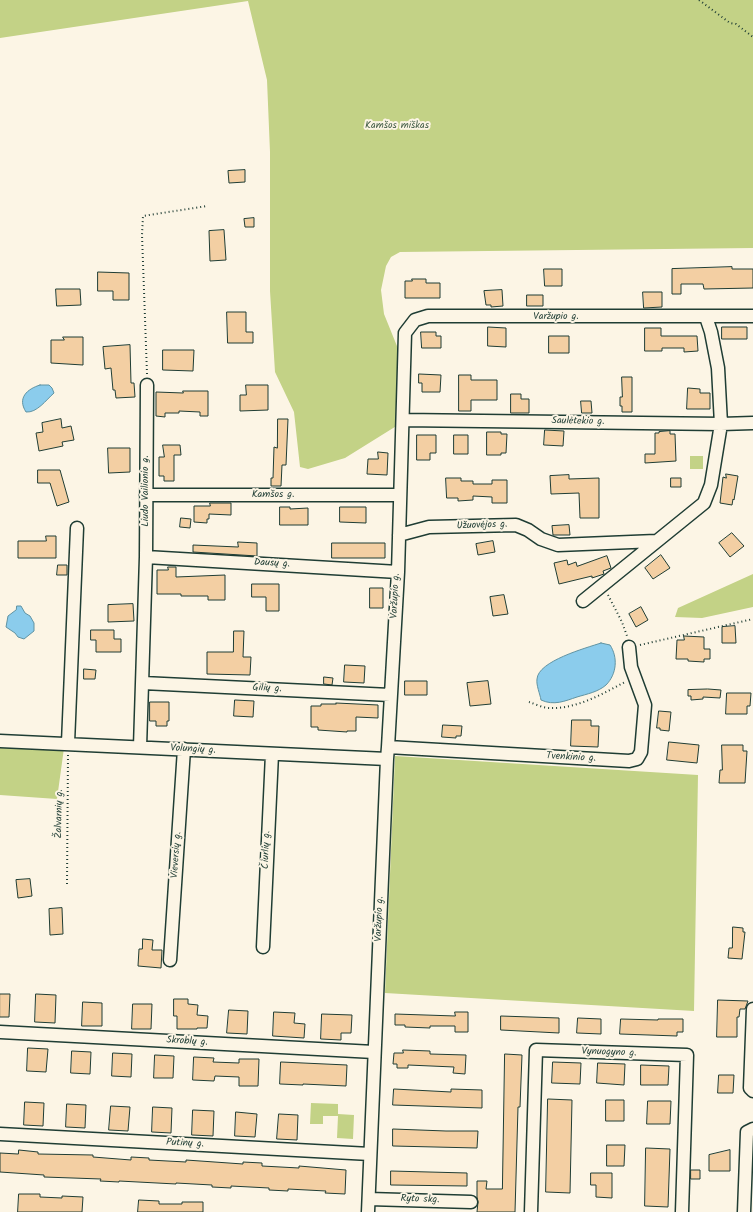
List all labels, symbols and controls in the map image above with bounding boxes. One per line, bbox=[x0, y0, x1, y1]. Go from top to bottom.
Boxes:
park label: Kamšos miškas bbox=[365, 120, 429, 132]
street label: Varžupio g. bbox=[533, 311, 579, 323]
street label: Saulėtekio g. bbox=[552, 416, 604, 428]
street label: Liudo Vailionio g. bbox=[140, 455, 152, 527]
street label: Kamšos g. bbox=[252, 489, 294, 501]
street label: Užuovėjos g. bbox=[456, 519, 508, 533]
street label: Dausų g. bbox=[254, 557, 290, 571]
street label: Varžupio g. bbox=[389, 573, 403, 619]
street label: Gilių g. bbox=[252, 682, 282, 696]
street label: Volungių g. bbox=[170, 743, 216, 757]
street label: Tvenkinio g. bbox=[546, 751, 596, 765]
street label: Žalvarnių g. bbox=[54, 789, 66, 839]
street label: Vieversių g. bbox=[169, 831, 185, 879]
street label: Čiurlių g. bbox=[260, 831, 274, 869]
street label: Varžupio g. bbox=[373, 896, 387, 942]
street label: Skroblų g. bbox=[166, 1035, 208, 1049]
street label: Vynuogyno g. bbox=[581, 1046, 637, 1060]
street label: Putinų g. bbox=[166, 1137, 204, 1151]
street label: Ryto skg. bbox=[400, 1193, 440, 1207]

